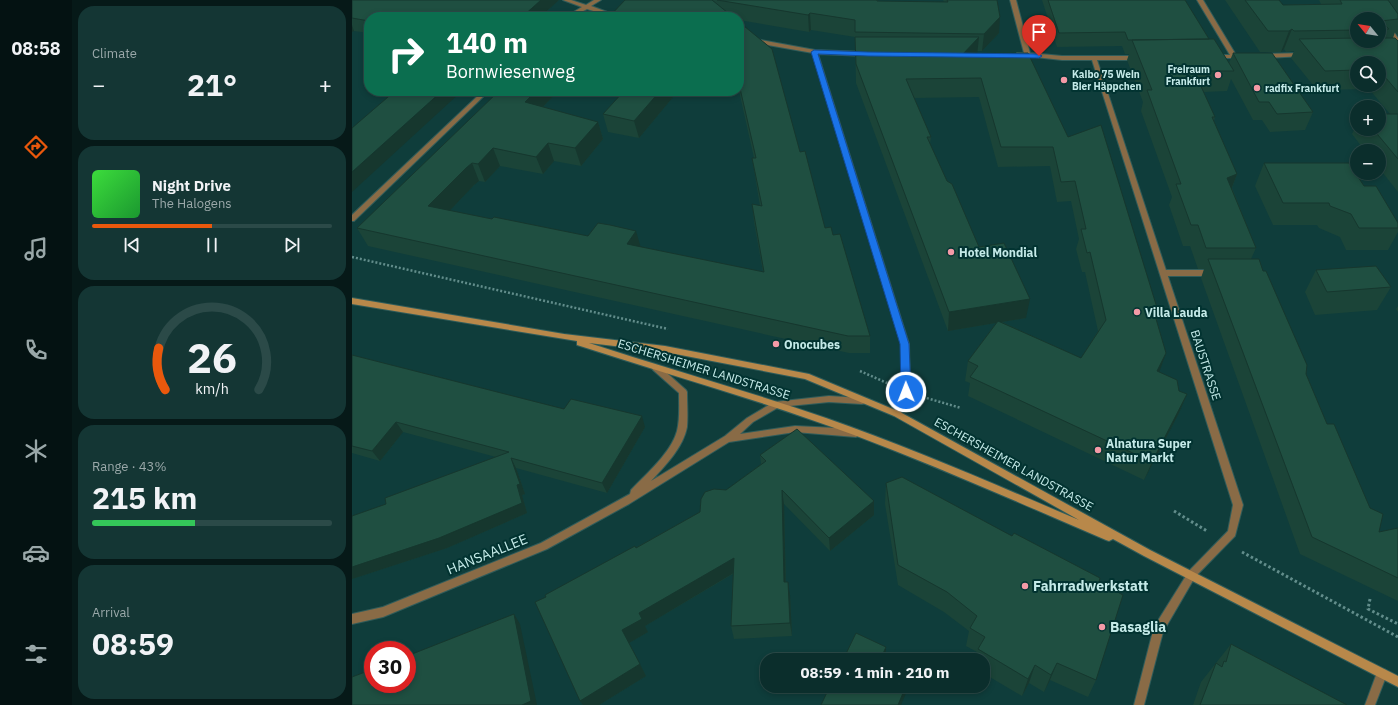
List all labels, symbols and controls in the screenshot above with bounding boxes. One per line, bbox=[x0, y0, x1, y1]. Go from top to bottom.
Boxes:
north arrow bbox=[1350, 12, 1386, 48]
map controls bbox=[1350, 12, 1386, 180]
pin bbox=[1022, 15, 1056, 56]
icon: arrive bbox=[1028, 21, 1050, 43]
text: 140 m bbox=[446, 24, 528, 61]
icon: right bbox=[380, 28, 432, 80]
text: 08:58 bbox=[11, 37, 61, 60]
text: Climate bbox=[92, 45, 137, 62]
button: search bbox=[1350, 56, 1386, 92]
text: Bornwiesenweg bbox=[446, 60, 575, 83]
place label: Freiraum Frankfurt bbox=[1166, 63, 1210, 88]
text: 21° bbox=[187, 65, 237, 104]
place label: Kaibo 75 Wein Bier Häppchen bbox=[1072, 68, 1141, 93]
text: − bbox=[92, 70, 105, 99]
text: + bbox=[319, 70, 332, 99]
marker: Freiraum Frankfurt bbox=[1213, 70, 1223, 80]
marker: Kaibo 75 Wein Bier Häppchen bbox=[1059, 75, 1069, 85]
place label: radfix Frankfurt bbox=[1265, 82, 1340, 95]
marker: radfix Frankfurt bbox=[1252, 83, 1262, 93]
button: + bbox=[1350, 100, 1386, 136]
icon: directions bbox=[22, 133, 50, 161]
button: − bbox=[1350, 144, 1386, 180]
text: Night Drive bbox=[152, 176, 231, 195]
text: The Halogens bbox=[152, 195, 232, 212]
icon: previous bbox=[121, 234, 143, 256]
icon: pause bbox=[201, 234, 223, 256]
icon: next bbox=[281, 234, 303, 256]
icon: music bbox=[22, 235, 50, 263]
place label: Hotel Mondial bbox=[959, 245, 1037, 260]
marker: Hotel Mondial bbox=[946, 247, 956, 257]
place label: Villa Lauda bbox=[1145, 305, 1208, 320]
marker: Villa Lauda bbox=[1132, 307, 1142, 317]
street label: BAUSTRASSE bbox=[1188, 328, 1224, 402]
text: 26 bbox=[187, 330, 237, 384]
icon: phone bbox=[22, 336, 50, 364]
street label: ESCHERSHEIMER LANDSTRASSE bbox=[616, 336, 792, 402]
place label: Onocubes bbox=[784, 337, 840, 352]
marker: Onocubes bbox=[771, 339, 781, 349]
position arrow bbox=[885, 371, 927, 413]
text: km/h bbox=[195, 379, 229, 398]
street label: ESCHERSHEIMER LANDSTRASSE bbox=[932, 414, 1096, 514]
place label: Alnatura Super Natur Markt bbox=[1106, 436, 1192, 465]
icon: climate bbox=[22, 437, 50, 465]
marker: Alnatura Super Natur Markt bbox=[1093, 445, 1103, 455]
text: Range · 43% bbox=[92, 458, 166, 475]
text: 215 km bbox=[92, 478, 197, 517]
street label: HANSAALLEE bbox=[444, 530, 530, 578]
icon: car bbox=[22, 539, 50, 567]
place label: Fahrradwerkstatt bbox=[1033, 577, 1148, 595]
marker: Fahrradwerkstatt bbox=[1020, 581, 1030, 591]
text: Arrival bbox=[92, 604, 130, 621]
place label: Basaglia bbox=[1110, 618, 1166, 636]
marker: Basaglia bbox=[1097, 622, 1107, 632]
text: 08:59 bbox=[92, 624, 174, 663]
icon: filters bbox=[22, 640, 50, 668]
speed limit sign: 30 bbox=[364, 641, 416, 693]
text: 08:59 · 1 min · 210 m bbox=[801, 663, 949, 682]

